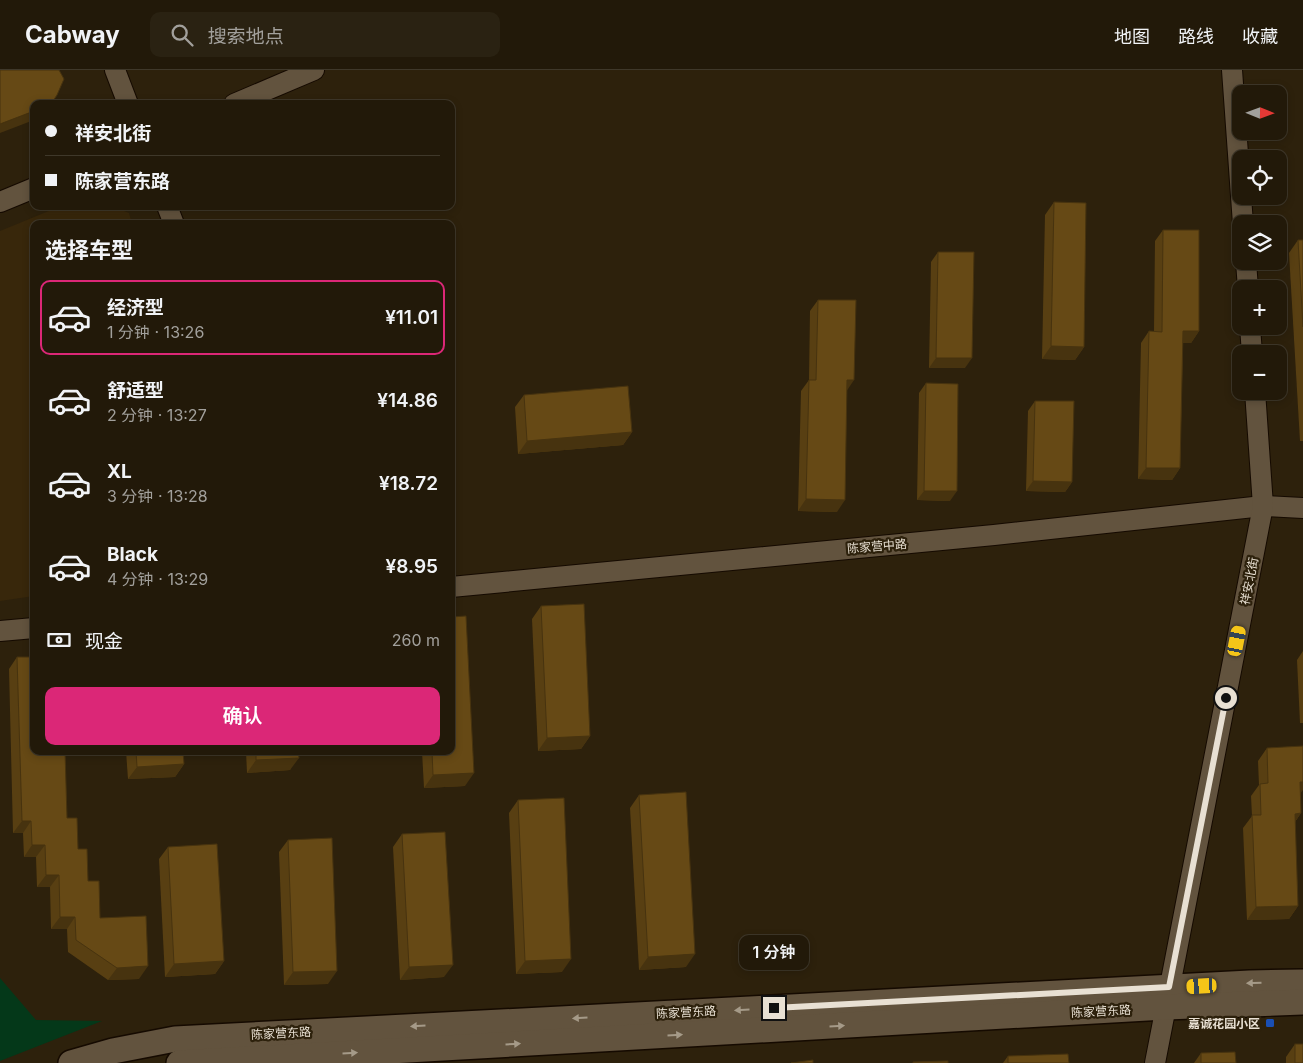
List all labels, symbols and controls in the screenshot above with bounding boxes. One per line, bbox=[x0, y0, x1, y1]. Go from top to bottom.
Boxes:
search box bbox=[150, 12, 500, 57]
text: Cabway bbox=[25, 20, 120, 49]
icon: search bbox=[168, 21, 196, 49]
text: 搜索地点 bbox=[208, 25, 284, 48]
text: 地图 bbox=[1114, 26, 1150, 47]
text: 路线 bbox=[1178, 26, 1214, 47]
text: 收藏 bbox=[1242, 26, 1278, 47]
north arrow bbox=[1232, 85, 1288, 140]
map controls bbox=[1232, 85, 1287, 400]
text: 祥安北街 bbox=[75, 122, 151, 145]
button: locate bbox=[1232, 150, 1287, 205]
text: 陈家营东路 bbox=[75, 170, 170, 193]
button: layers bbox=[1232, 215, 1287, 270]
text: 选择车型 bbox=[45, 237, 133, 263]
button: + bbox=[1232, 280, 1287, 335]
icon: car bbox=[47, 295, 92, 340]
text: 经济型 bbox=[107, 296, 164, 319]
text: ¥11.01 bbox=[385, 306, 438, 329]
text: 1 分钟 · 13:26 bbox=[107, 322, 204, 342]
button: − bbox=[1232, 345, 1287, 400]
icon: car bbox=[47, 378, 92, 423]
text: 舒适型 bbox=[107, 379, 164, 402]
text: ¥14.86 bbox=[377, 389, 438, 412]
text: 2 分钟 · 13:27 bbox=[107, 405, 207, 425]
text: XL bbox=[107, 460, 132, 483]
icon: car bbox=[47, 461, 92, 506]
text: ¥18.72 bbox=[379, 472, 438, 495]
text: 3 分钟 · 13:28 bbox=[107, 486, 208, 506]
street label: 陈家营中路 bbox=[846, 536, 908, 556]
text: Black bbox=[107, 543, 158, 566]
icon: car bbox=[47, 544, 92, 589]
text: ¥8.95 bbox=[386, 555, 438, 578]
street label: 祥安北街 bbox=[1237, 556, 1261, 606]
text: 4 分钟 · 13:29 bbox=[107, 569, 208, 589]
car bbox=[1226, 625, 1247, 657]
icon: cash bbox=[45, 626, 73, 654]
text: 现金 bbox=[85, 630, 123, 653]
text: 260 m bbox=[392, 630, 440, 650]
button: 确认 bbox=[45, 687, 440, 745]
route start bbox=[1215, 687, 1237, 709]
callout: 1 分钟 bbox=[739, 936, 809, 970]
text: 1 分钟 bbox=[753, 942, 795, 962]
car bbox=[1186, 978, 1217, 994]
one-way arrow bbox=[1246, 979, 1262, 987]
route end bbox=[763, 997, 785, 1019]
street label: 陈家营东路 bbox=[1071, 1002, 1131, 1020]
street label: 陈家营东路 bbox=[656, 1003, 716, 1021]
one-way arrow bbox=[734, 1006, 750, 1014]
one-way arrow bbox=[572, 1014, 588, 1022]
place label: 嘉诚花园小区 bbox=[1188, 1016, 1260, 1031]
marker: 嘉诚花园小区 bbox=[1264, 1017, 1276, 1029]
one-way arrow bbox=[829, 1021, 845, 1029]
one-way arrow bbox=[410, 1023, 426, 1031]
street label: 陈家营东路 bbox=[251, 1024, 311, 1042]
one-way arrow bbox=[667, 1030, 683, 1038]
one-way arrow bbox=[505, 1040, 521, 1048]
one-way arrow bbox=[343, 1049, 359, 1057]

